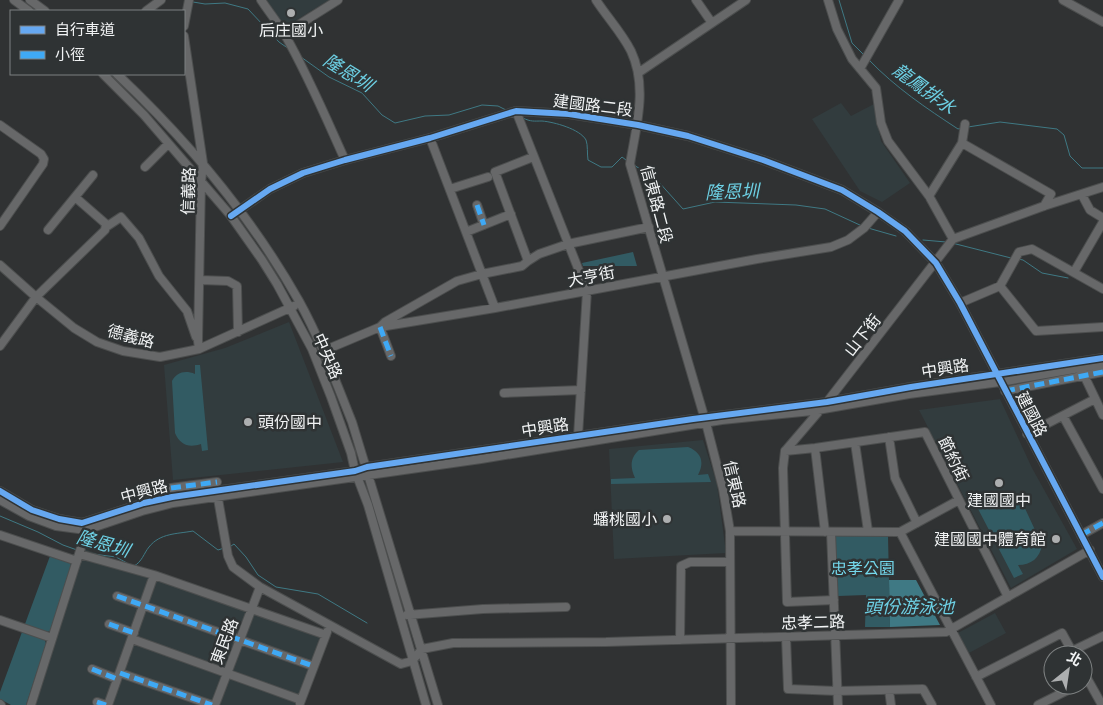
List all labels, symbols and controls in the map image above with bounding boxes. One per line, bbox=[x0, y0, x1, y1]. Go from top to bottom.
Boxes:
marker: 后庄國小 bbox=[285, 7, 297, 19]
legend bbox=[10, 10, 185, 75]
text: 自行車道 bbox=[55, 20, 115, 39]
place label: 后庄國小 bbox=[259, 20, 323, 40]
text: 小徑 bbox=[55, 45, 85, 64]
water label: 隆恩圳 bbox=[319, 49, 380, 98]
water label: 龍鳳排水 bbox=[888, 58, 961, 120]
street label: 建國路二段 bbox=[552, 90, 634, 120]
street label: 信東路二段 bbox=[637, 163, 677, 245]
street label: 信義路 bbox=[177, 167, 199, 215]
water label: 隆恩圳 bbox=[705, 179, 762, 204]
street label: 大亨街 bbox=[566, 262, 616, 290]
street label: 山下街 bbox=[839, 310, 885, 360]
street label: 德義路 bbox=[105, 320, 157, 352]
street label: 中央路 bbox=[309, 330, 347, 382]
street label: 中興路 bbox=[920, 354, 970, 382]
street label: 建國路 bbox=[1012, 388, 1052, 440]
place label: 頭份國中 bbox=[258, 412, 322, 432]
street label: 中興路 bbox=[520, 413, 570, 441]
marker: 頭份國中 bbox=[242, 416, 254, 428]
street label: 節約街 bbox=[934, 433, 974, 485]
street label: 信東路 bbox=[720, 458, 750, 510]
street label: 中興路 bbox=[118, 475, 170, 507]
marker: 建國國中 bbox=[993, 477, 1005, 489]
place label: 建國國中 bbox=[967, 490, 1031, 510]
place label: 蟠桃國小 bbox=[593, 509, 657, 529]
marker: 蟠桃國小 bbox=[661, 513, 673, 525]
water label: 隆恩圳 bbox=[74, 525, 135, 563]
place label: 建國國中體育館 bbox=[934, 529, 1046, 549]
marker: 建國國中體育館 bbox=[1050, 533, 1062, 545]
park label: 忠孝公園 bbox=[831, 558, 895, 578]
water label: 頭份游泳池 bbox=[864, 595, 956, 618]
street label: 忠孝二路 bbox=[781, 611, 845, 633]
street label: 東民路 bbox=[206, 615, 242, 667]
north arrow bbox=[1043, 645, 1093, 695]
text: 北 bbox=[1064, 647, 1085, 670]

